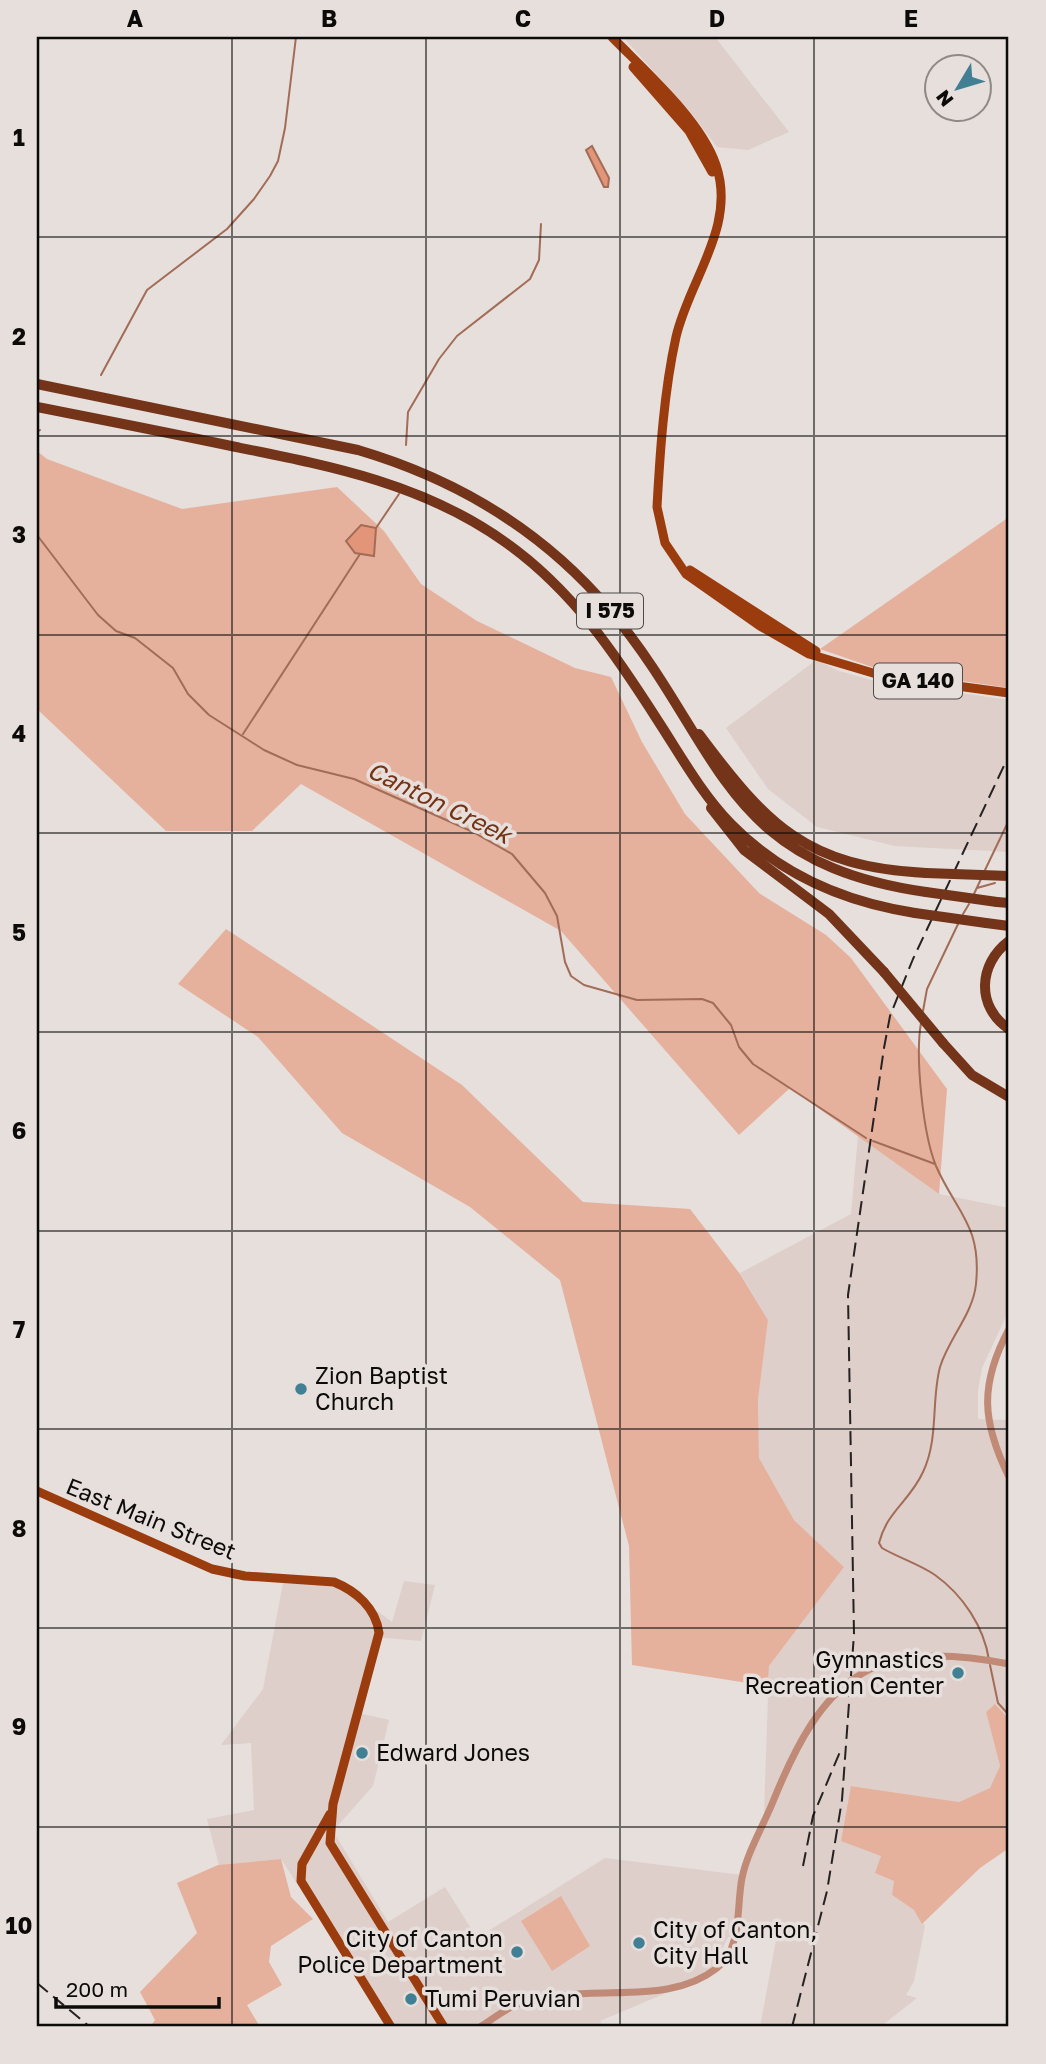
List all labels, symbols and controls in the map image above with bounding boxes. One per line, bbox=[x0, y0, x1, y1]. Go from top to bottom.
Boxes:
text: A bbox=[127, 4, 144, 32]
text: B bbox=[321, 4, 337, 32]
text: C bbox=[515, 4, 531, 32]
text: D bbox=[709, 4, 725, 32]
text: E bbox=[904, 4, 918, 32]
north arrow bbox=[923, 52, 993, 122]
text: N bbox=[931, 86, 958, 112]
text: 1 bbox=[13, 123, 25, 151]
text: 2 bbox=[12, 322, 26, 350]
text: 3 bbox=[12, 520, 26, 548]
road number: I 575 bbox=[577, 594, 643, 628]
road number: GA 140 bbox=[874, 664, 962, 698]
text: 4 bbox=[12, 719, 26, 747]
water label: Canton Creek bbox=[363, 754, 518, 850]
text: 5 bbox=[12, 918, 26, 946]
text: 6 bbox=[12, 1116, 26, 1144]
text: 7 bbox=[13, 1315, 25, 1343]
place label: Zion Baptist Church bbox=[315, 1361, 448, 1415]
marker: Zion Baptist Church bbox=[293, 1381, 309, 1397]
street label: East Main Street bbox=[62, 1471, 240, 1565]
text: 8 bbox=[12, 1514, 26, 1542]
place label: Gymnastics Recreation Center bbox=[744, 1645, 944, 1699]
marker: Gymnastics Recreation Center bbox=[950, 1665, 966, 1681]
text: 9 bbox=[12, 1712, 26, 1740]
place label: Edward Jones bbox=[376, 1738, 530, 1766]
marker: Edward Jones bbox=[354, 1745, 370, 1761]
text: 10 bbox=[6, 1911, 32, 1939]
place label: City of Canton, City Hall bbox=[653, 1915, 817, 1969]
place label: City of Canton Police Department bbox=[297, 1924, 503, 1978]
marker: City of Canton, City Hall bbox=[631, 1935, 647, 1951]
marker: City of Canton Police Department bbox=[509, 1944, 525, 1960]
scale bar bbox=[56, 1966, 219, 2010]
text: 200 m bbox=[66, 1976, 128, 2002]
place label: Tumi Peruvian bbox=[425, 1984, 581, 2012]
marker: Tumi Peruvian bbox=[403, 1991, 419, 2007]

